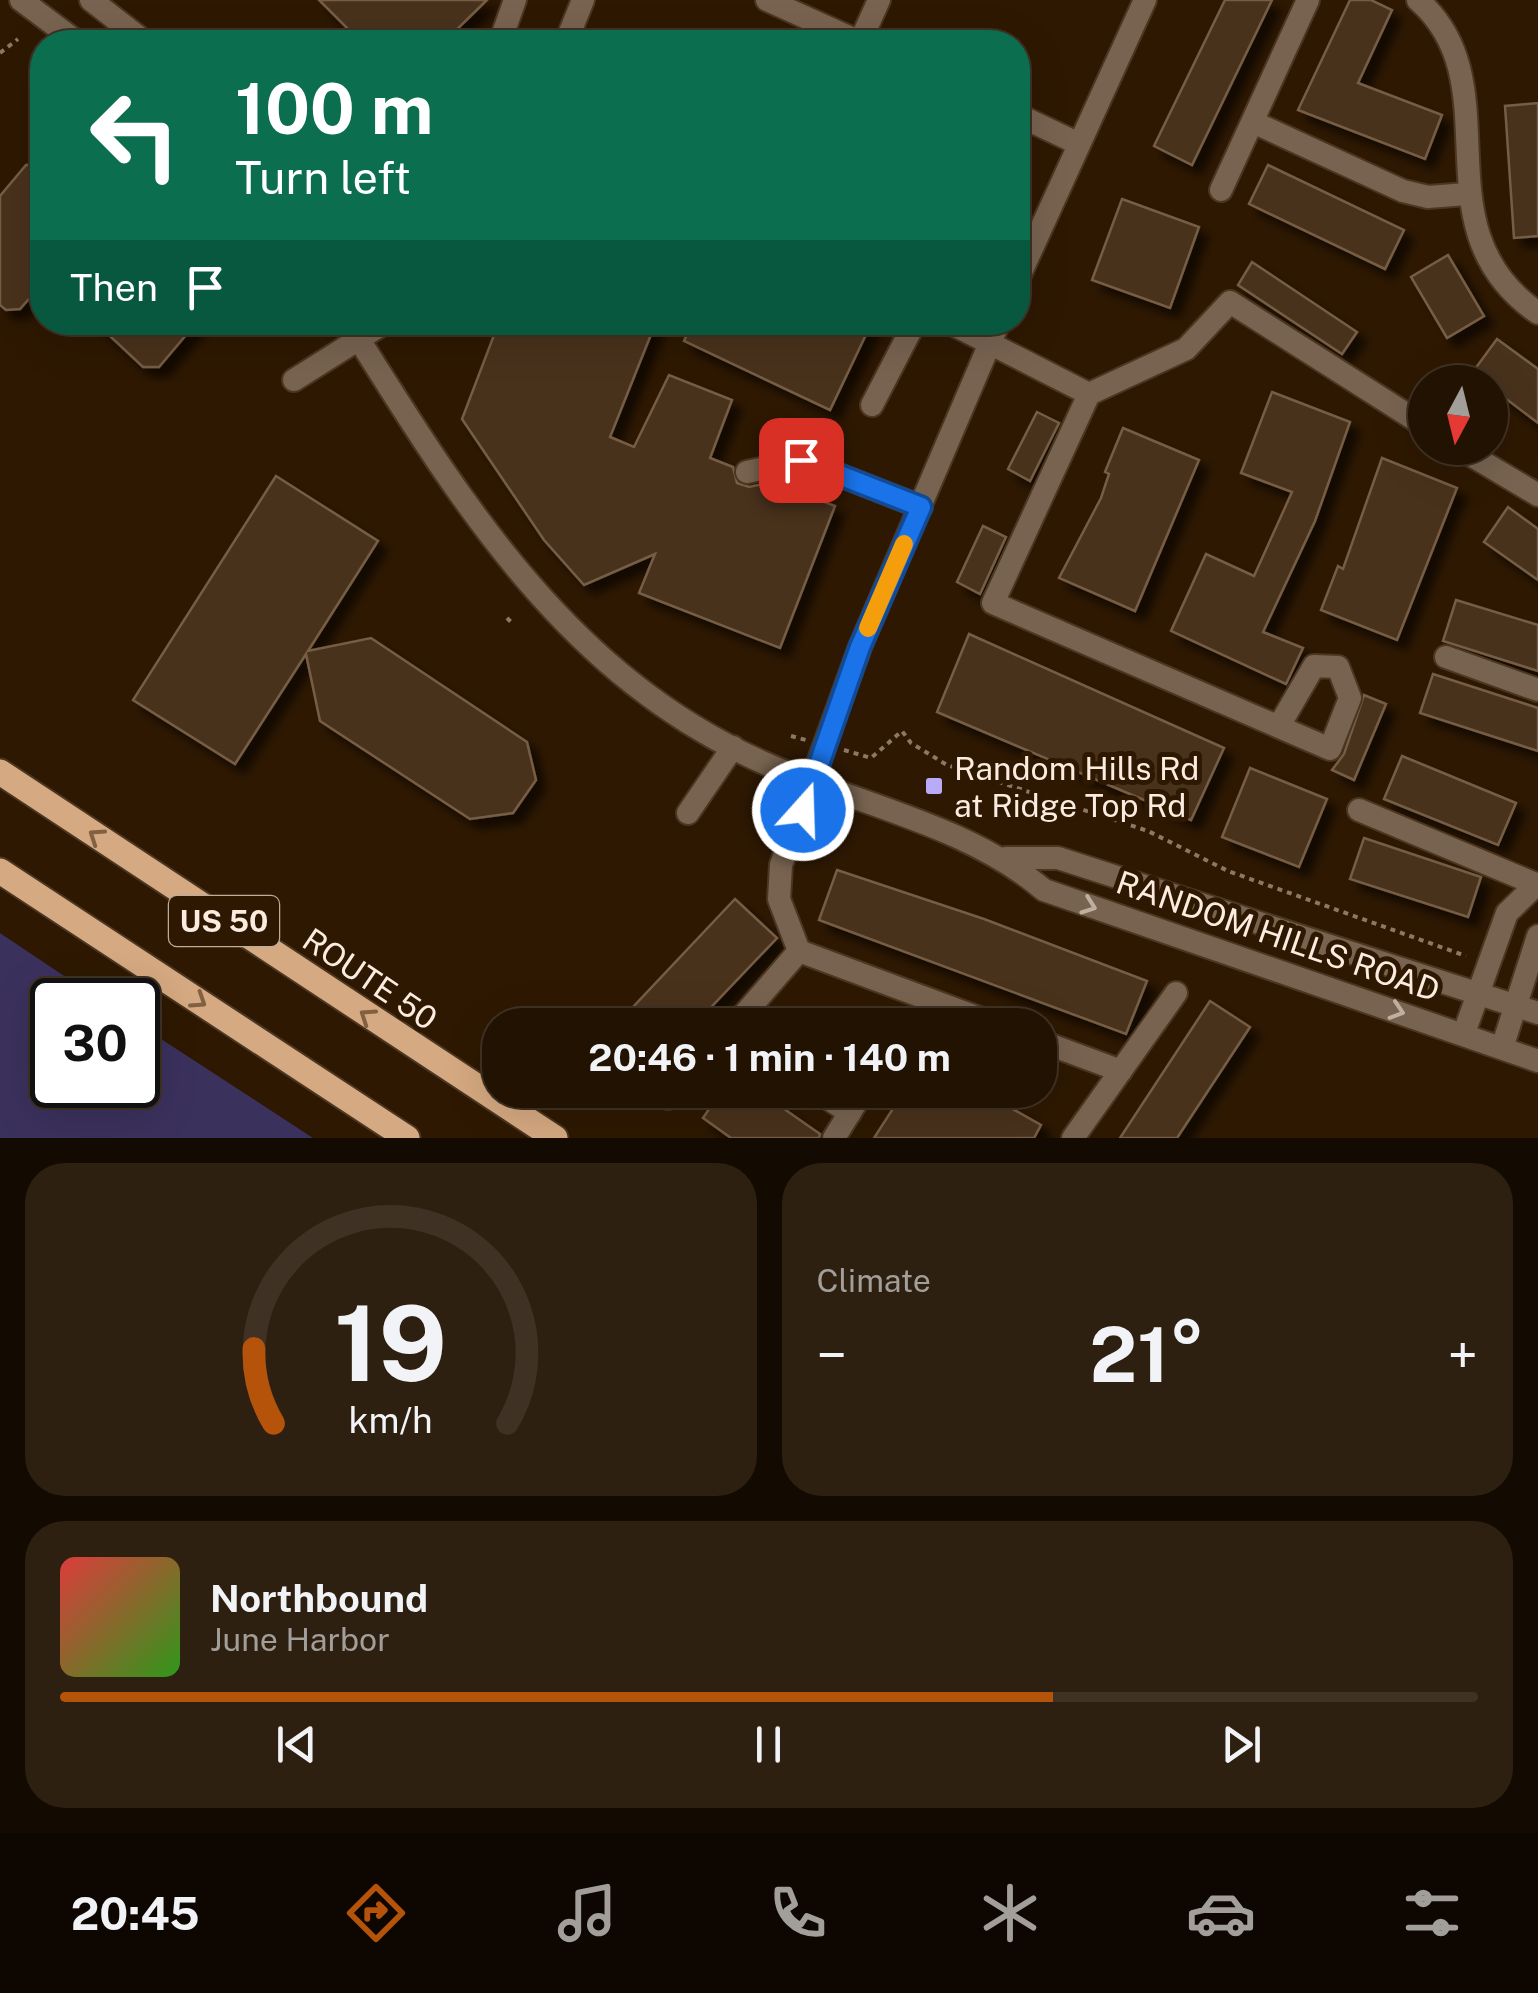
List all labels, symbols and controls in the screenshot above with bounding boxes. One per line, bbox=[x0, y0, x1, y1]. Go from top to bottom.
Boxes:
text: 100 m bbox=[235, 67, 433, 150]
icon: left bbox=[70, 70, 200, 200]
text: Turn left bbox=[235, 151, 411, 204]
icon: arrive bbox=[178, 260, 233, 315]
text: Then bbox=[70, 265, 158, 310]
north arrow bbox=[1408, 365, 1508, 465]
map controls bbox=[1408, 365, 1508, 465]
pin bbox=[759, 418, 844, 503]
icon: arrive bbox=[774, 433, 829, 488]
place label: Random Hills Rd at Ridge Top Rd bbox=[954, 750, 1199, 824]
position arrow bbox=[751, 758, 855, 862]
marker: Random Hills Rd at Ridge Top Rd bbox=[923, 775, 945, 797]
one-way arrow bbox=[89, 830, 108, 848]
street label: RANDOM HILLS ROAD bbox=[1112, 863, 1444, 1009]
one-way arrow bbox=[1080, 894, 1097, 915]
road number: US 50 bbox=[169, 896, 279, 946]
street label: ROUTE 50 bbox=[296, 921, 444, 1037]
speed limit sign: 30 bbox=[30, 978, 160, 1108]
one-way arrow bbox=[188, 989, 206, 1008]
one-way arrow bbox=[1387, 999, 1404, 1020]
one-way arrow bbox=[359, 1010, 377, 1029]
text: 20:46 · 1 min · 140 m bbox=[588, 1035, 951, 1080]
text: Climate bbox=[817, 1262, 931, 1299]
text: 19 bbox=[334, 1282, 447, 1404]
text: 21° bbox=[1090, 1311, 1205, 1399]
text: − bbox=[817, 1323, 847, 1387]
text: + bbox=[1448, 1323, 1478, 1387]
text: km/h bbox=[349, 1399, 433, 1441]
text: Northbound bbox=[210, 1576, 428, 1621]
text: June Harbor bbox=[210, 1621, 390, 1658]
icon: previous bbox=[269, 1717, 324, 1772]
icon: pause bbox=[741, 1717, 796, 1772]
icon: next bbox=[1214, 1717, 1269, 1772]
icon: directions bbox=[341, 1878, 411, 1948]
icon: music bbox=[552, 1878, 622, 1948]
icon: phone bbox=[763, 1878, 833, 1948]
icon: climate bbox=[975, 1878, 1045, 1948]
icon: car bbox=[1186, 1878, 1256, 1948]
icon: filters bbox=[1397, 1878, 1467, 1948]
text: 20:45 bbox=[71, 1887, 200, 1940]

